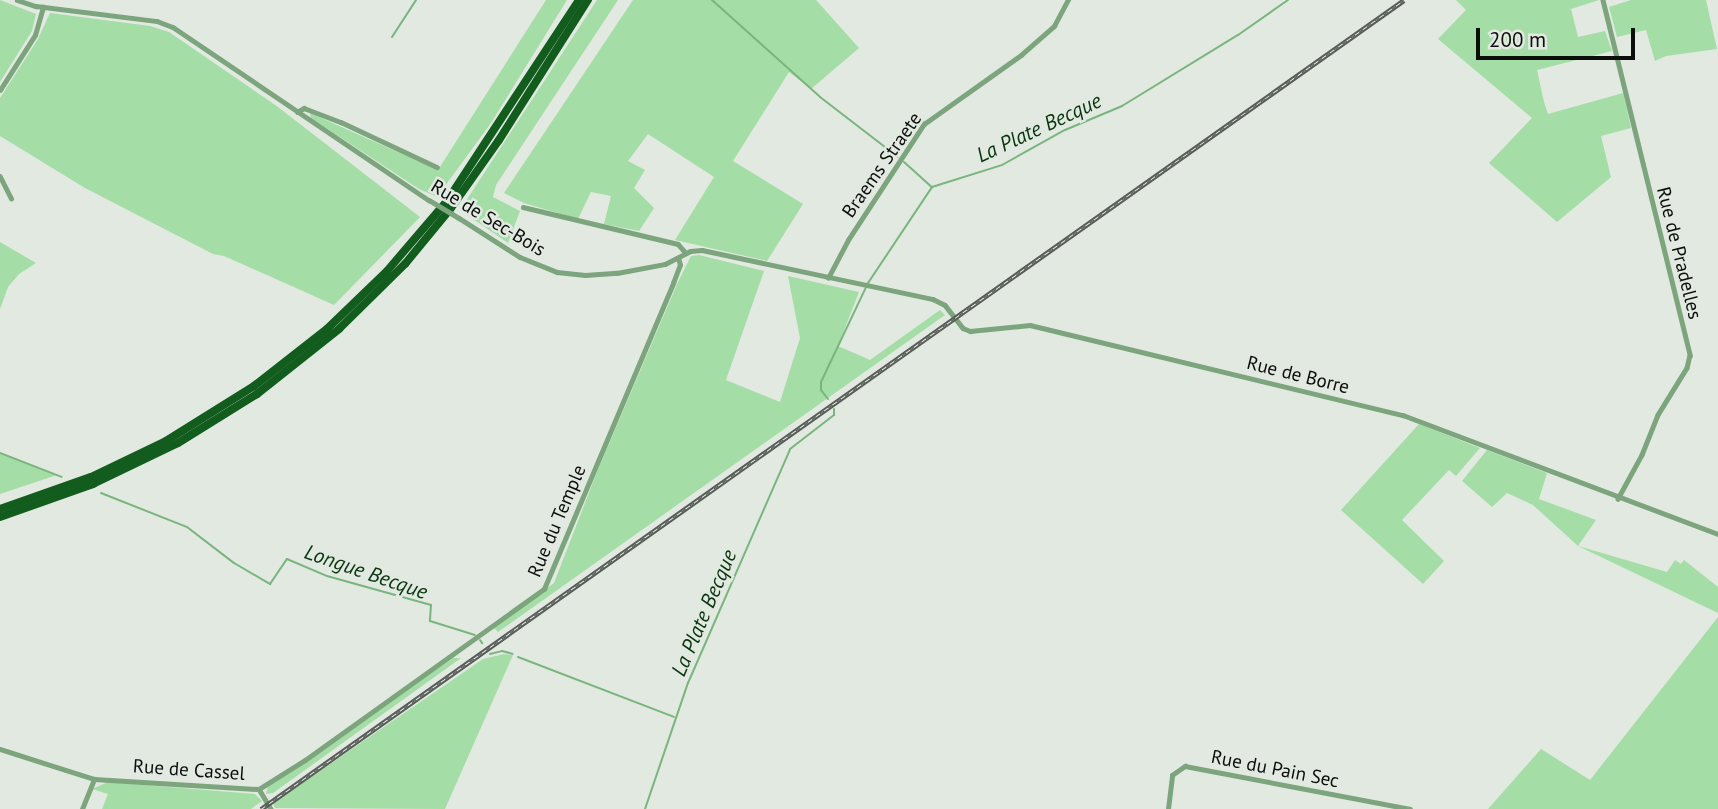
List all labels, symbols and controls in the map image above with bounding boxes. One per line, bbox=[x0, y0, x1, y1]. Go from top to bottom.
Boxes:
scale bar bbox=[1480, 14, 1639, 58]
text: 200 m bbox=[1489, 26, 1546, 53]
water label: La Plate Becque bbox=[972, 88, 1106, 168]
street label: Braems Straete bbox=[837, 108, 927, 222]
street label: Rue de Sec-Bois bbox=[427, 175, 549, 261]
street label: Rue de Pradelles bbox=[1652, 185, 1706, 321]
street label: Rue de Borre bbox=[1244, 351, 1352, 399]
street label: Rue du Temple bbox=[523, 461, 591, 581]
water label: Longue Becque bbox=[301, 539, 431, 605]
water label: La Plate Becque bbox=[666, 546, 742, 680]
street label: Rue du Pain Sec bbox=[1209, 745, 1341, 793]
street label: Rue de Cassel bbox=[132, 755, 246, 785]

